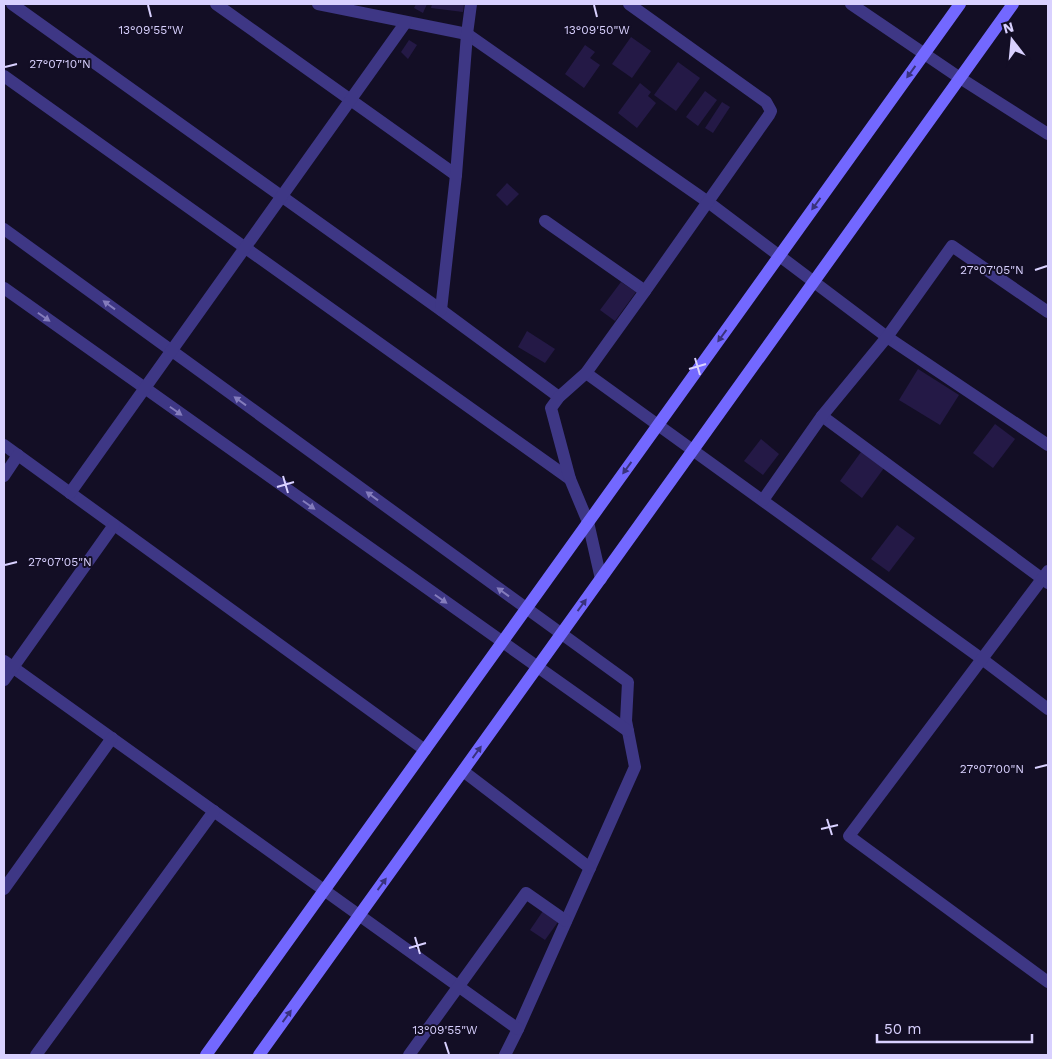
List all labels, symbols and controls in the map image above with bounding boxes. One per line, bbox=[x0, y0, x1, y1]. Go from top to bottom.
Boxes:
north arrow bbox=[987, 15, 1037, 65]
text: N bbox=[1001, 18, 1016, 37]
text: 13°09'55"W bbox=[118, 23, 184, 37]
text: 13°09'50"W bbox=[564, 23, 630, 37]
text: 27°07'10"N bbox=[29, 57, 91, 71]
one-way arrow bbox=[906, 65, 916, 79]
one-way arrow bbox=[811, 197, 822, 210]
text: 27°07'05"N bbox=[960, 263, 1024, 277]
one-way arrow bbox=[103, 300, 116, 311]
one-way arrow bbox=[37, 311, 50, 321]
one-way arrow bbox=[717, 329, 727, 343]
one-way arrow bbox=[233, 396, 247, 406]
one-way arrow bbox=[169, 405, 182, 416]
one-way arrow bbox=[622, 461, 632, 475]
one-way arrow bbox=[365, 491, 379, 501]
one-way arrow bbox=[302, 500, 315, 510]
text: 27°07'05"N bbox=[28, 555, 92, 569]
one-way arrow bbox=[496, 587, 510, 597]
one-way arrow bbox=[434, 594, 448, 604]
one-way arrow bbox=[577, 599, 587, 612]
one-way arrow bbox=[472, 745, 482, 759]
text: 27°07'00"N bbox=[960, 762, 1024, 776]
one-way arrow bbox=[377, 877, 387, 891]
one-way arrow bbox=[282, 1009, 292, 1023]
scale bar bbox=[877, 1012, 1032, 1044]
text: 50 m bbox=[884, 1020, 921, 1038]
text: 13°09'55"W bbox=[412, 1023, 478, 1037]

